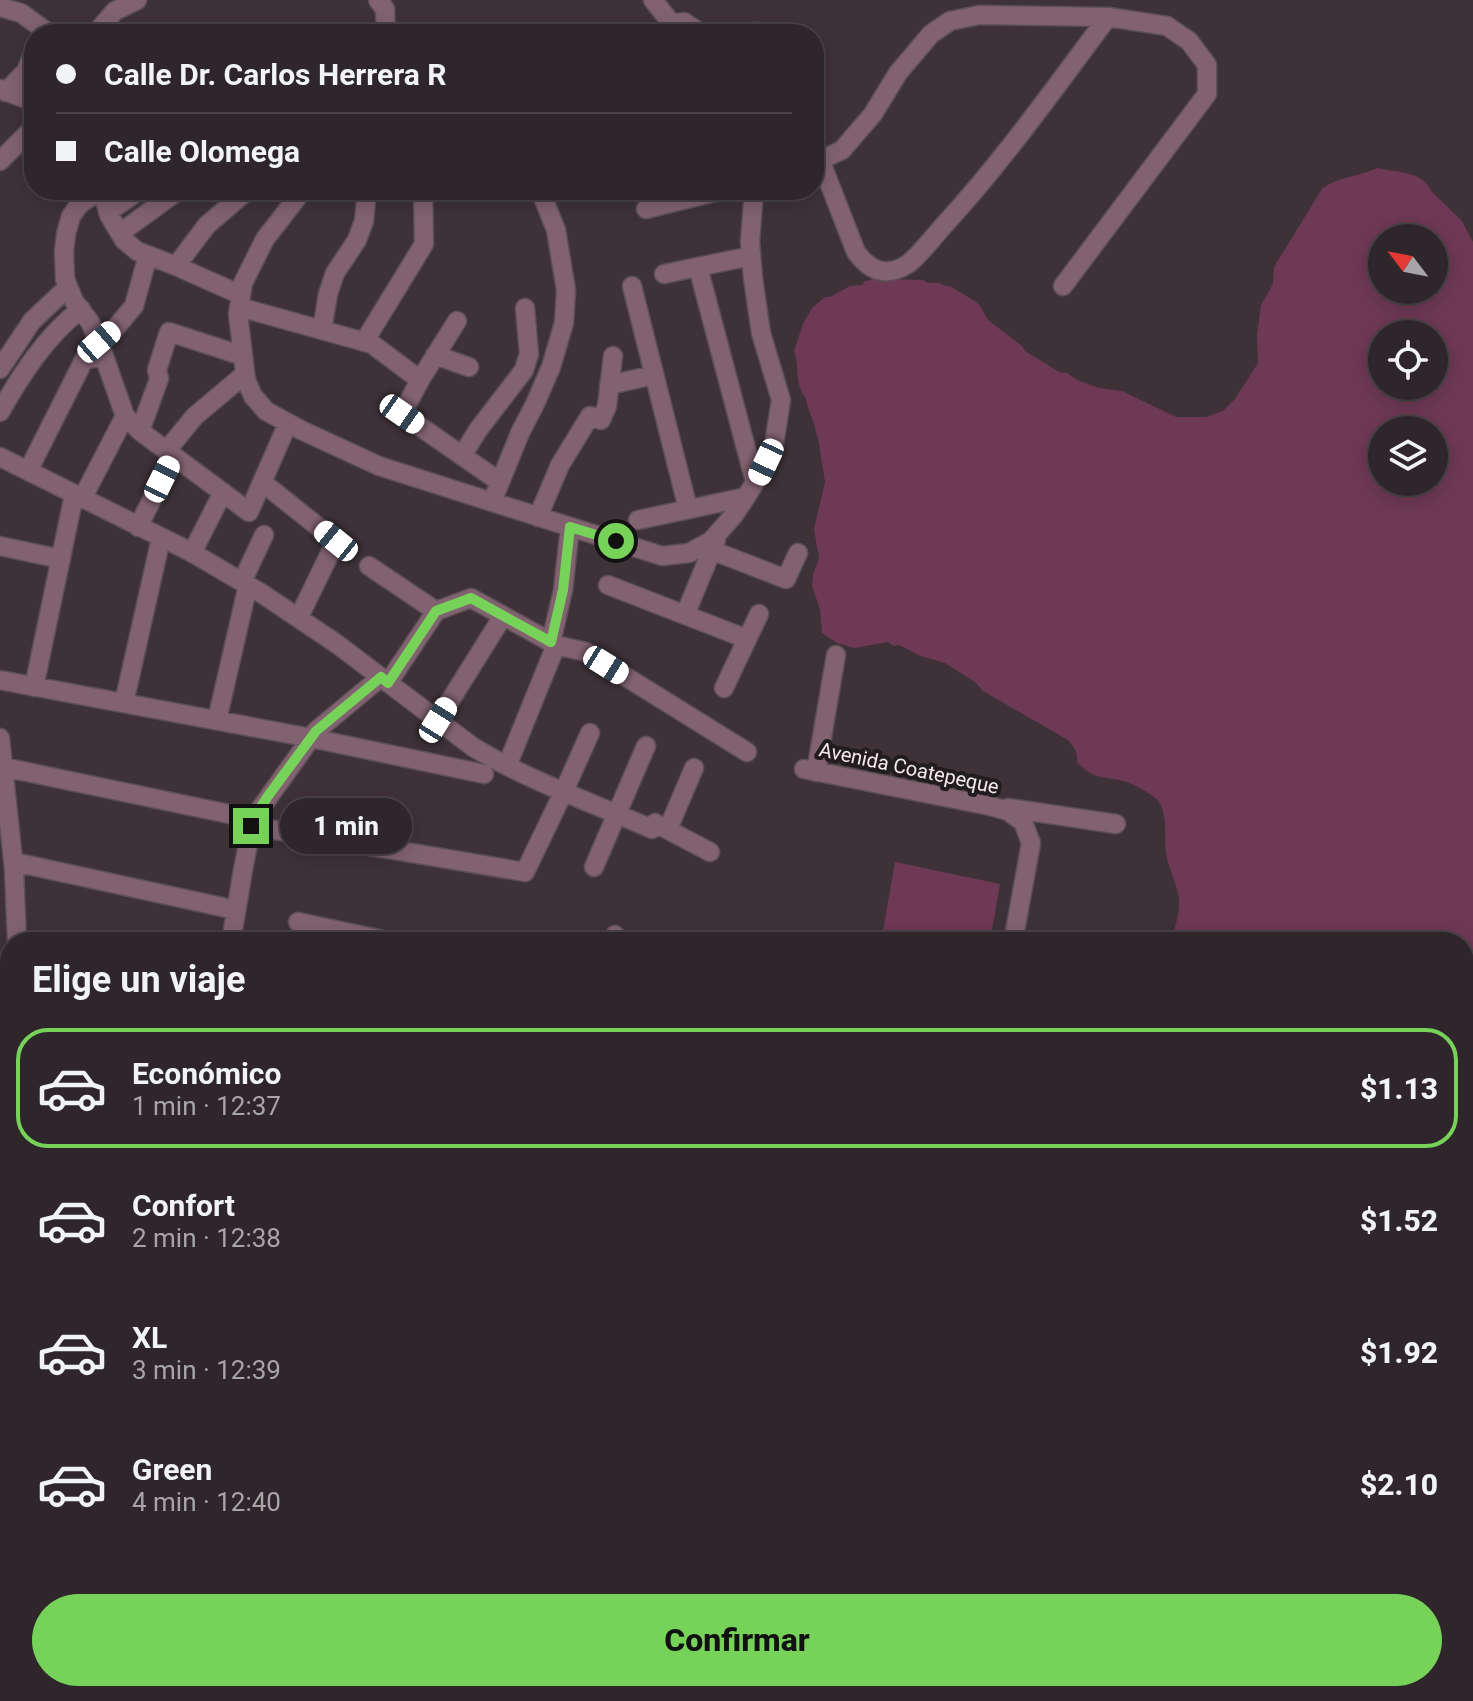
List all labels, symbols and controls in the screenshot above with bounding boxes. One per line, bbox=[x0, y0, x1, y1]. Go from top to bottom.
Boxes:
text: Calle Dr. Carlos Herrera R bbox=[104, 57, 446, 92]
text: Calle Olomega bbox=[104, 134, 300, 169]
north arrow bbox=[1368, 224, 1448, 304]
map controls bbox=[1368, 224, 1448, 496]
car bbox=[73, 317, 125, 367]
button: locate bbox=[1368, 320, 1448, 400]
car bbox=[375, 390, 429, 438]
button: layers bbox=[1368, 416, 1448, 496]
car bbox=[745, 435, 787, 489]
car bbox=[141, 452, 183, 506]
car bbox=[310, 517, 362, 565]
route start bbox=[598, 523, 634, 559]
car bbox=[579, 642, 633, 688]
car bbox=[415, 693, 461, 747]
street label: Avenida Coatepeque bbox=[817, 737, 1001, 799]
callout: 1 min bbox=[279, 798, 411, 854]
route end bbox=[233, 808, 269, 844]
text: 1 min bbox=[313, 811, 379, 841]
text: Elige un viaje bbox=[32, 959, 245, 1001]
icon: car bbox=[36, 1052, 108, 1124]
text: Económico bbox=[132, 1056, 281, 1091]
text: $1.13 bbox=[1360, 1071, 1438, 1106]
text: 1 min · 12:37 bbox=[132, 1091, 281, 1121]
icon: car bbox=[36, 1184, 108, 1256]
text: Confort bbox=[132, 1188, 235, 1223]
text: $1.52 bbox=[1360, 1203, 1438, 1238]
text: 2 min · 12:38 bbox=[132, 1223, 281, 1253]
icon: car bbox=[36, 1316, 108, 1388]
text: XL bbox=[132, 1320, 167, 1355]
text: $1.92 bbox=[1360, 1335, 1438, 1370]
text: 3 min · 12:39 bbox=[132, 1355, 281, 1385]
icon: car bbox=[36, 1448, 108, 1520]
text: Green bbox=[132, 1452, 212, 1487]
text: $2.10 bbox=[1360, 1467, 1438, 1502]
text: 4 min · 12:40 bbox=[132, 1487, 281, 1517]
button: Confirmar bbox=[32, 1594, 1442, 1686]

